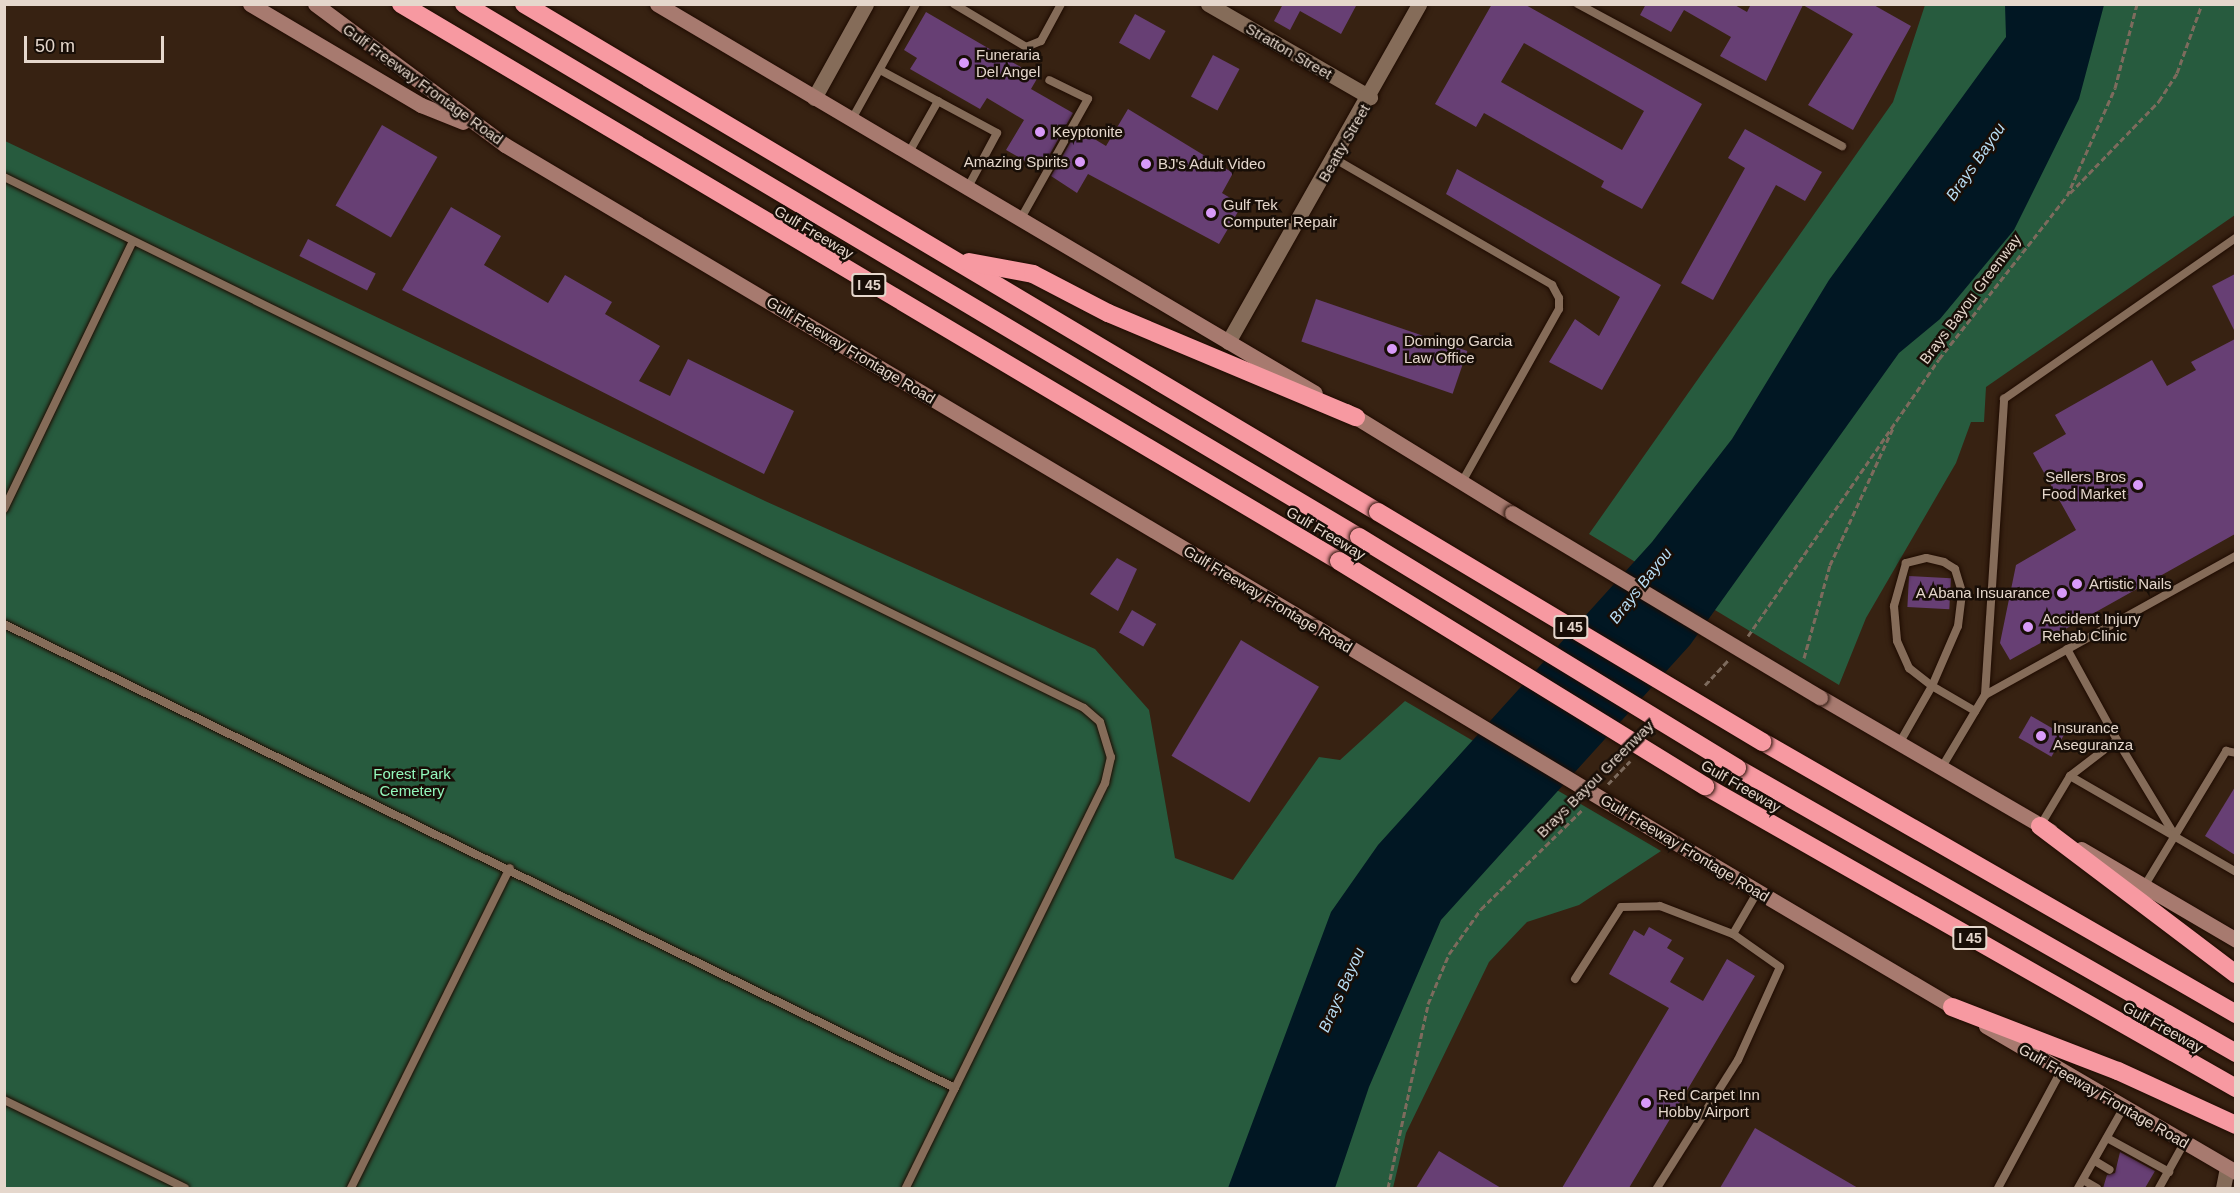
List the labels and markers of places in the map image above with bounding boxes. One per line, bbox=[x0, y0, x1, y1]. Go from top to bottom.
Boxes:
place label: Funeraria Del Angel bbox=[976, 45, 1041, 80]
marker: Funeraria Del Angel bbox=[957, 56, 971, 70]
place label: Keyptonite bbox=[1052, 123, 1123, 141]
marker: Keyptonite bbox=[1033, 125, 1047, 139]
place label: Amazing Spirits bbox=[964, 153, 1068, 171]
marker: Amazing Spirits bbox=[1073, 155, 1087, 169]
place label: BJ's Adult Video bbox=[1158, 155, 1266, 173]
marker: BJ's Adult Video bbox=[1139, 157, 1153, 171]
place label: Gulf Tek Computer Repair bbox=[1223, 195, 1337, 230]
marker: Gulf Tek Computer Repair bbox=[1204, 206, 1218, 220]
place label: Domingo Garcia Law Office bbox=[1404, 331, 1512, 366]
marker: Domingo Garcia Law Office bbox=[1385, 342, 1399, 356]
place label: Sellers Bros Food Market bbox=[2042, 467, 2126, 502]
marker: Sellers Bros Food Market bbox=[2131, 478, 2145, 492]
place label: Artistic Nails bbox=[2089, 575, 2172, 593]
marker: Artistic Nails bbox=[2070, 577, 2084, 591]
place label: A Abana Insuarance bbox=[1914, 584, 2050, 602]
marker: A Abana Insuarance bbox=[2055, 586, 2069, 600]
place label: Accident Injury Rehab Clinic bbox=[2042, 609, 2140, 644]
marker: Accident Injury Rehab Clinic bbox=[2019, 618, 2037, 636]
place label: Insurance Aseguranza bbox=[2053, 718, 2133, 753]
marker: Insurance Aseguranza bbox=[2034, 729, 2048, 743]
place label: Red Carpet Inn Hobby Airport bbox=[1658, 1085, 1760, 1120]
marker: Red Carpet Inn Hobby Airport bbox=[1639, 1096, 1653, 1110]

